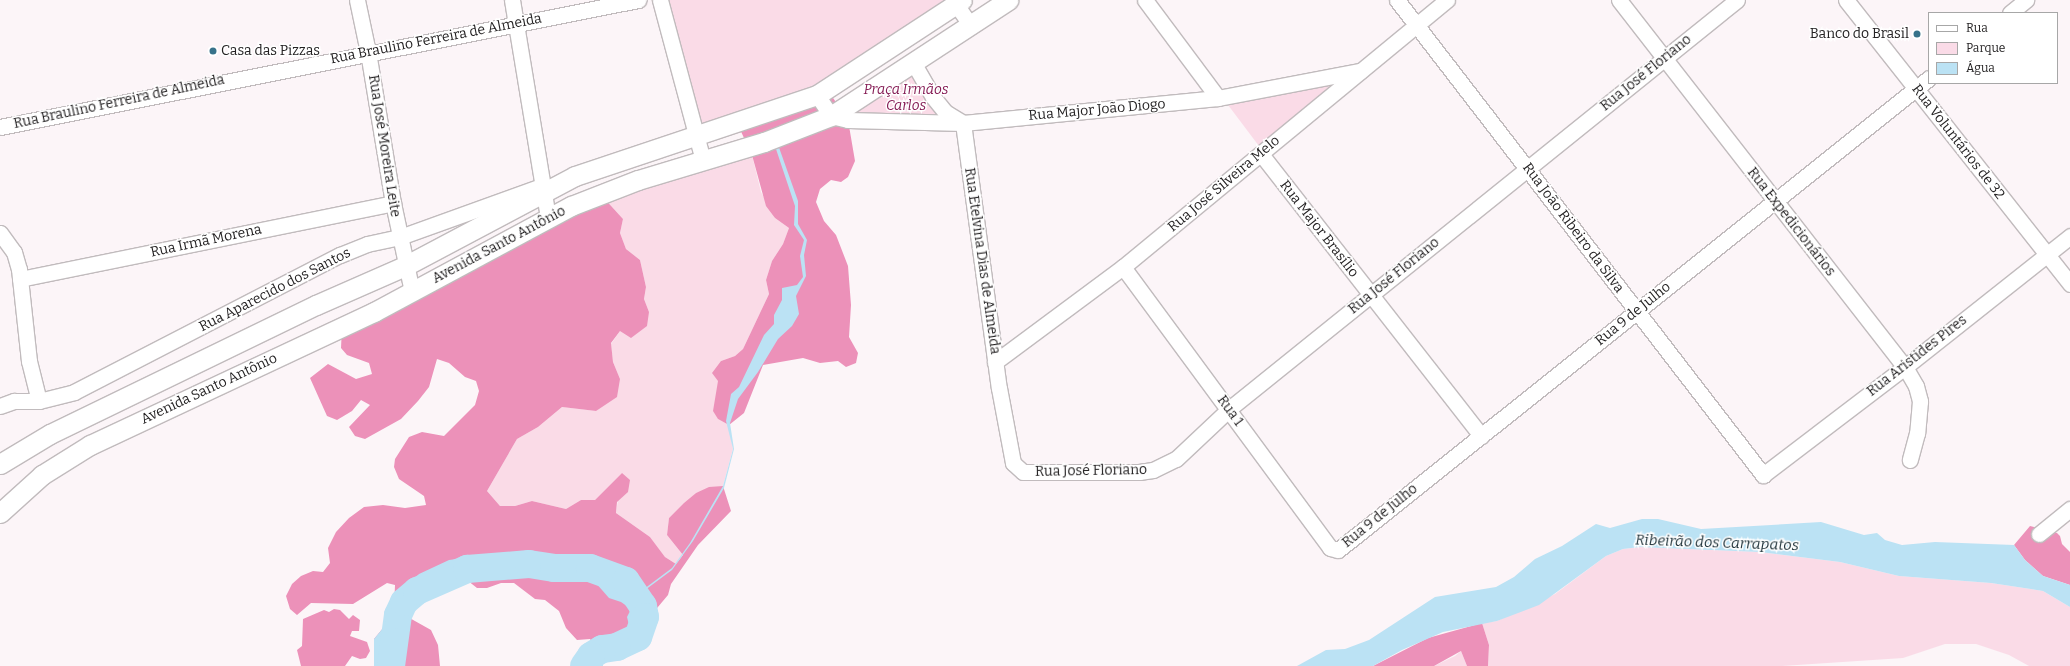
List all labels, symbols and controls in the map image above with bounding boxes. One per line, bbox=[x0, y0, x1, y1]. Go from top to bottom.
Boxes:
street label: Rua Braulino Ferreira de Almeida bbox=[329, 10, 543, 68]
legend bbox=[1928, 12, 2058, 84]
text: Rua bbox=[1966, 21, 1988, 35]
place label: Banco do Brasil bbox=[1810, 26, 1909, 42]
marker: Banco do Brasil bbox=[1912, 29, 1922, 39]
street label: Rua José Floriano bbox=[1597, 31, 1695, 115]
text: Parque bbox=[1966, 41, 2005, 55]
place label: Casa das Pizzas bbox=[221, 43, 320, 59]
marker: Casa das Pizzas bbox=[208, 46, 218, 56]
text: Água bbox=[1966, 61, 1995, 75]
street label: Rua Braulino Ferreira de Almeida bbox=[12, 71, 226, 133]
street label: Rua José Moreira Leite bbox=[364, 74, 404, 218]
street label: Rua Voluntários de 32 bbox=[1908, 81, 2008, 203]
park label: Praça Irmãos Carlos bbox=[864, 82, 948, 114]
street label: Rua Major João Diogo bbox=[1028, 96, 1166, 124]
street label: Rua José Silveira Melo bbox=[1165, 132, 1283, 236]
street label: Rua João Ribeiro da Silva bbox=[1519, 160, 1627, 296]
street label: Rua Expedicionários bbox=[1743, 164, 1839, 280]
street label: Rua Etelvina Dias de Almeida bbox=[961, 167, 1003, 355]
street label: Rua Major Brasílio bbox=[1276, 177, 1362, 281]
street label: Avenida Santo Antônio bbox=[430, 203, 568, 287]
street label: Rua Irmã Morena bbox=[149, 221, 263, 261]
street label: Rua José Floriano bbox=[1345, 234, 1443, 318]
street label: Rua Aparecido dos Santos bbox=[196, 244, 354, 336]
street label: Rua 9 de Julho bbox=[1592, 279, 1674, 349]
street label: Rua Aristides Pires bbox=[1864, 312, 1970, 400]
street label: Avenida Santo Antônio bbox=[138, 350, 280, 428]
street label: Rua 1 bbox=[1213, 392, 1247, 430]
street label: Rua José Floriano bbox=[1035, 462, 1147, 480]
street label: Rua 9 de Julho bbox=[1339, 481, 1421, 551]
water label: Ribeirão dos Carrapatos bbox=[1635, 531, 1799, 555]

